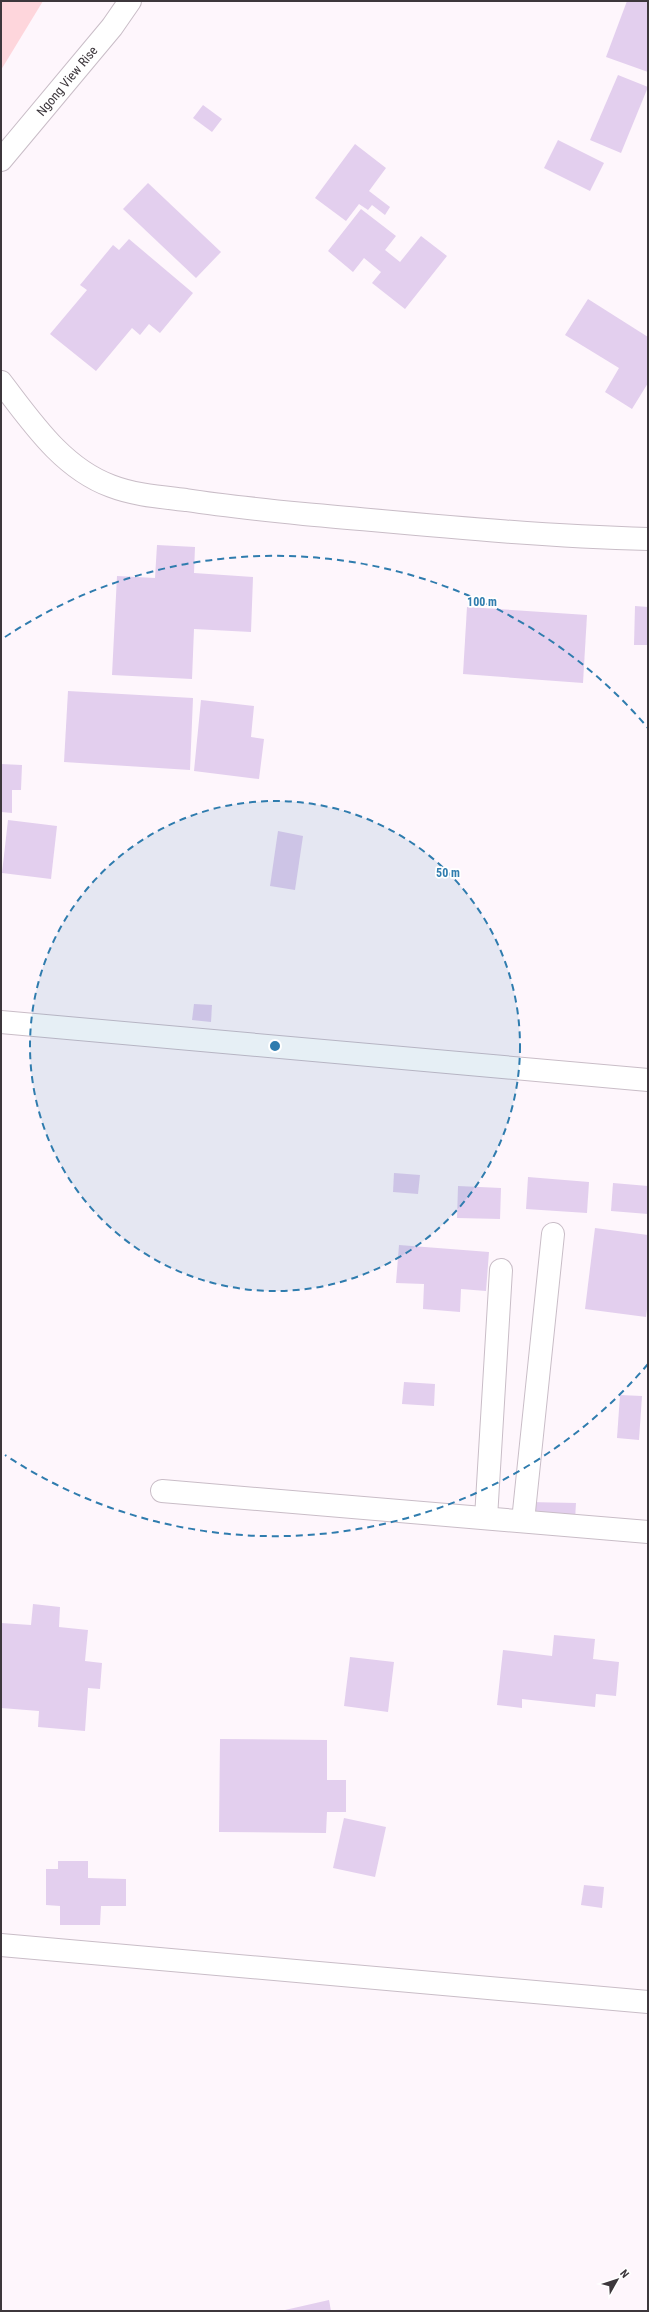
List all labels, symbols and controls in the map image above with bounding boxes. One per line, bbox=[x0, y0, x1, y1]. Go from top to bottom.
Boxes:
street label: Ngong View Rise bbox=[33, 43, 101, 119]
text: 100 m bbox=[467, 595, 497, 609]
text: 50 m bbox=[436, 866, 460, 880]
centre of rings bbox=[268, 1039, 282, 1053]
north arrow bbox=[597, 2260, 637, 2300]
text: N bbox=[617, 2267, 632, 2281]

